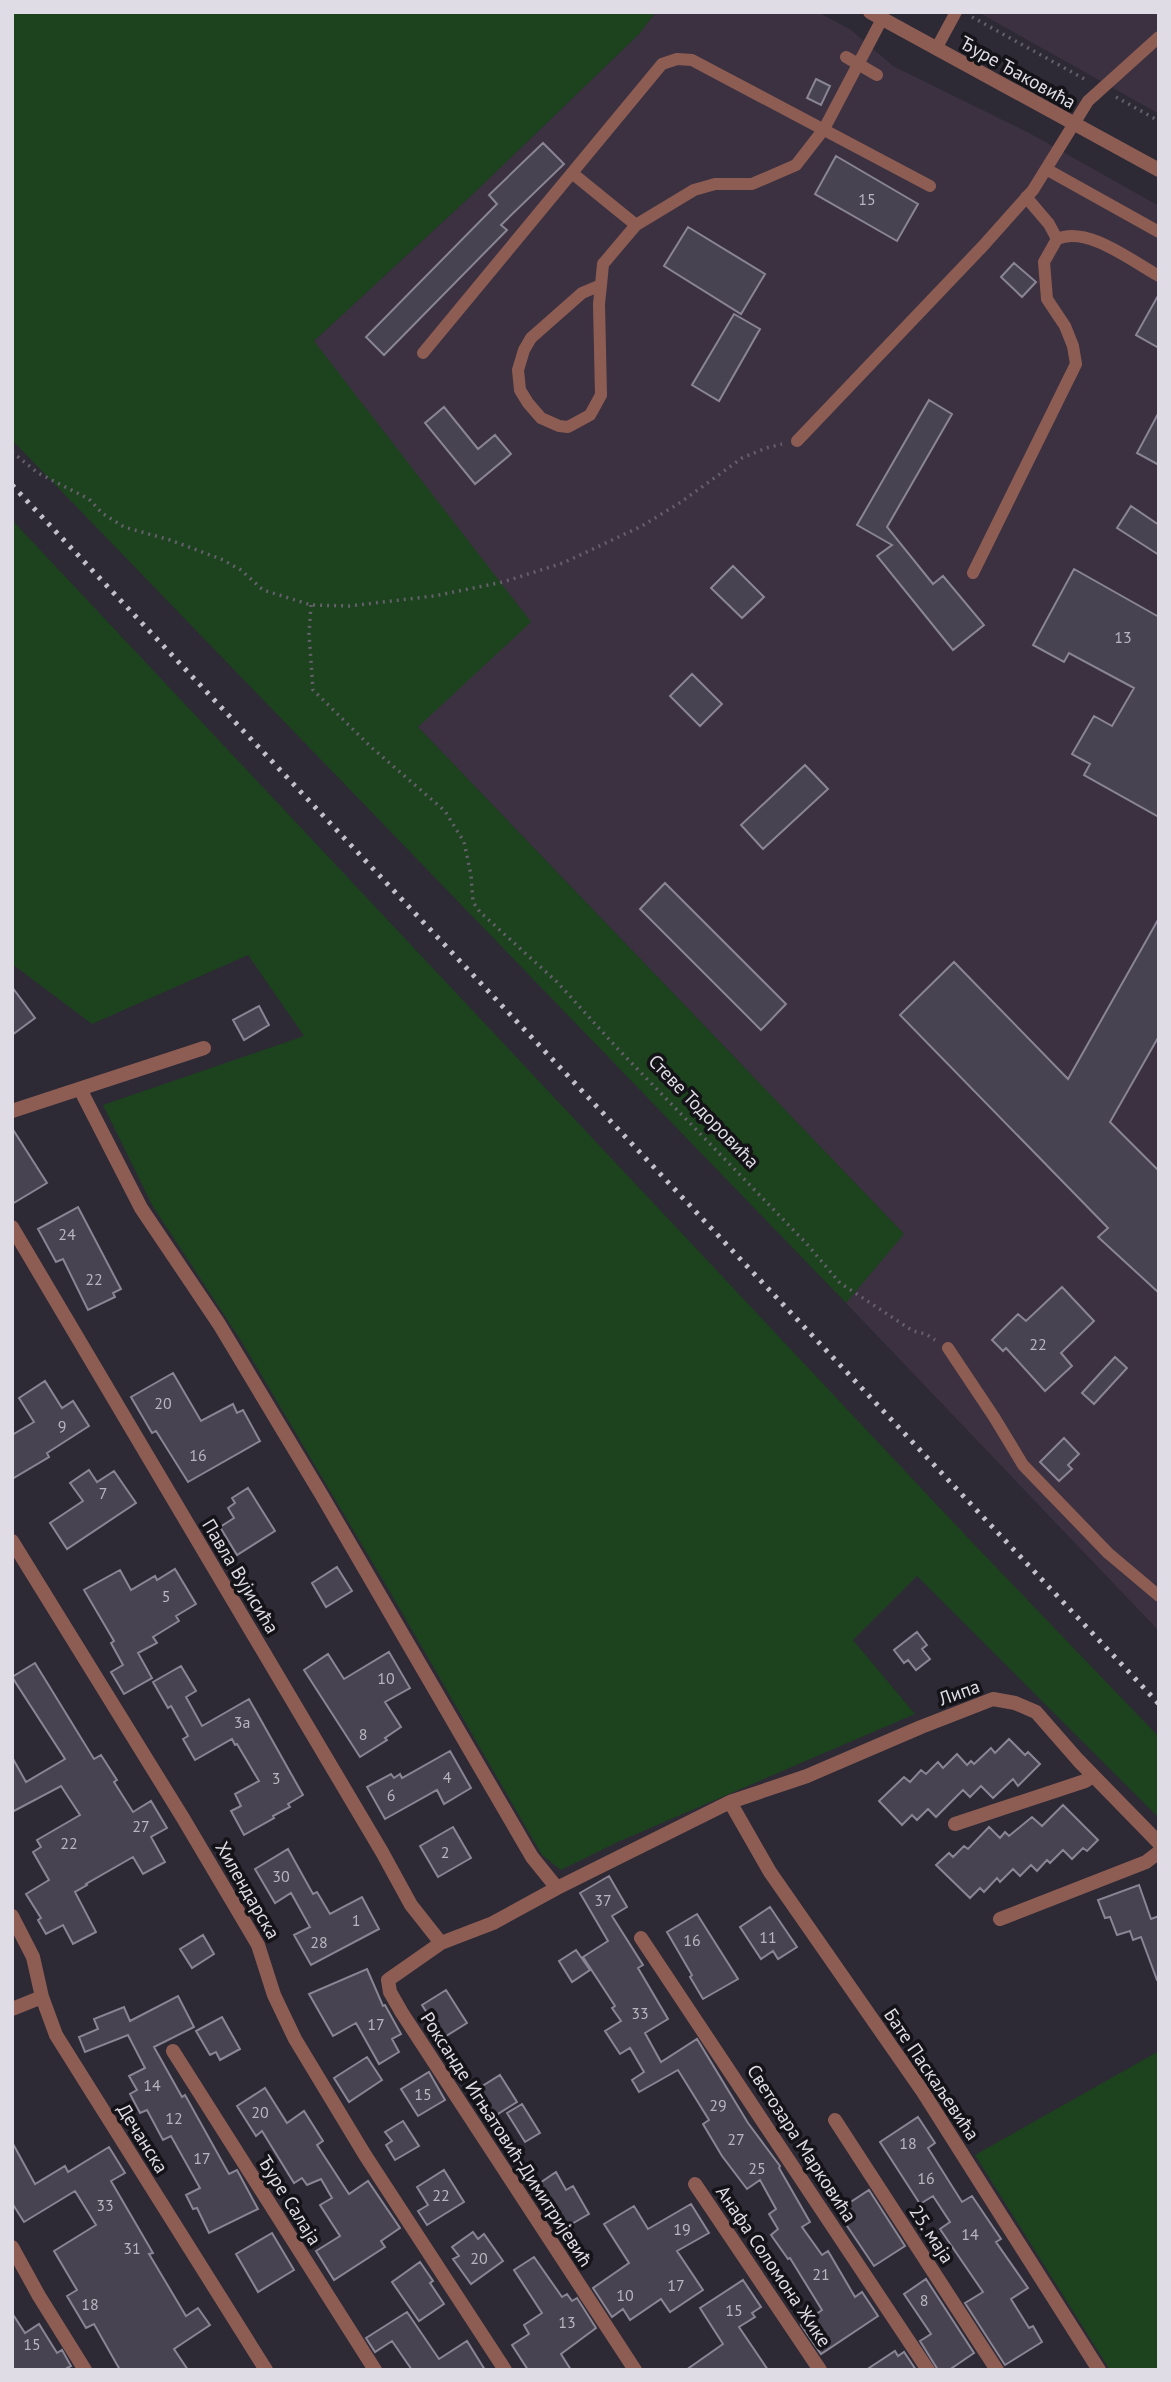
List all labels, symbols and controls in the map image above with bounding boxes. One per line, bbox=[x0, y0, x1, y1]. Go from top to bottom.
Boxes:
street label: Ђуре Ђаковића bbox=[956, 30, 1080, 114]
house number: 15 bbox=[858, 189, 876, 209]
house number: 13 bbox=[1114, 627, 1132, 647]
street label: Стеве Тодоровића bbox=[644, 1049, 764, 1173]
house number: 24 bbox=[58, 1224, 76, 1244]
house number: 22 bbox=[85, 1269, 103, 1289]
house number: 22 bbox=[1029, 1334, 1047, 1354]
house number: 20 bbox=[154, 1393, 172, 1413]
house number: 9 bbox=[58, 1416, 66, 1436]
house number: 16 bbox=[189, 1445, 207, 1465]
house number: 7 bbox=[99, 1483, 107, 1503]
street label: Павла Вујисића bbox=[197, 1514, 285, 1638]
house number: 5 bbox=[162, 1586, 170, 1606]
house number: 10 bbox=[377, 1668, 395, 1688]
street label: Липа bbox=[934, 1674, 983, 1711]
house number: 3a bbox=[234, 1712, 250, 1732]
house number: 8 bbox=[359, 1724, 367, 1744]
house number: 4 bbox=[443, 1767, 452, 1787]
house number: 3 bbox=[272, 1768, 280, 1788]
house number: 6 bbox=[387, 1785, 395, 1805]
house number: 27 bbox=[132, 1816, 150, 1836]
house number: 22 bbox=[60, 1833, 78, 1853]
street label: Хилендарска bbox=[210, 1837, 286, 1943]
house number: 2 bbox=[441, 1842, 449, 1862]
house number: 30 bbox=[272, 1866, 290, 1886]
house number: 37 bbox=[594, 1890, 612, 1910]
house number: 1 bbox=[352, 1910, 360, 1930]
house number: 11 bbox=[759, 1927, 777, 1947]
house number: 16 bbox=[683, 1930, 701, 1950]
house number: 28 bbox=[310, 1932, 328, 1952]
house number: 33 bbox=[631, 2003, 649, 2023]
street label: Бате Паскаљевића bbox=[879, 2003, 985, 2145]
street label: Роксанде Игњатовић-Димитријевић bbox=[416, 2007, 598, 2271]
house number: 17 bbox=[367, 2014, 385, 2034]
street label: Светозара Марковића bbox=[742, 2060, 862, 2226]
house number: 14 bbox=[143, 2075, 161, 2095]
house number: 15 bbox=[414, 2084, 432, 2104]
house number: 29 bbox=[709, 2095, 727, 2115]
street label: Дечанска bbox=[112, 2099, 174, 2177]
house number: 20 bbox=[251, 2102, 269, 2122]
house number: 12 bbox=[165, 2108, 183, 2128]
house number: 27 bbox=[727, 2129, 745, 2149]
house number: 18 bbox=[899, 2133, 917, 2153]
house number: 17 bbox=[193, 2148, 211, 2168]
street label: Ђуре Салаја bbox=[253, 2151, 327, 2249]
house number: 25 bbox=[748, 2158, 766, 2178]
house number: 16 bbox=[917, 2168, 935, 2188]
street label: Анафа Соломона Жике bbox=[711, 2181, 837, 2351]
house number: 22 bbox=[432, 2185, 450, 2205]
house number: 33 bbox=[96, 2195, 114, 2215]
street label: 25. маја bbox=[904, 2200, 960, 2268]
house number: 19 bbox=[673, 2219, 691, 2239]
house number: 14 bbox=[961, 2224, 979, 2244]
house number: 31 bbox=[123, 2238, 141, 2258]
house number: 20 bbox=[470, 2248, 488, 2268]
house number: 21 bbox=[812, 2264, 830, 2284]
house number: 17 bbox=[667, 2275, 685, 2295]
house number: 10 bbox=[616, 2285, 634, 2305]
house number: 8 bbox=[920, 2290, 928, 2310]
house number: 18 bbox=[81, 2294, 99, 2314]
house number: 15 bbox=[725, 2300, 743, 2320]
house number: 13 bbox=[558, 2312, 576, 2332]
house number: 15 bbox=[23, 2334, 41, 2354]

